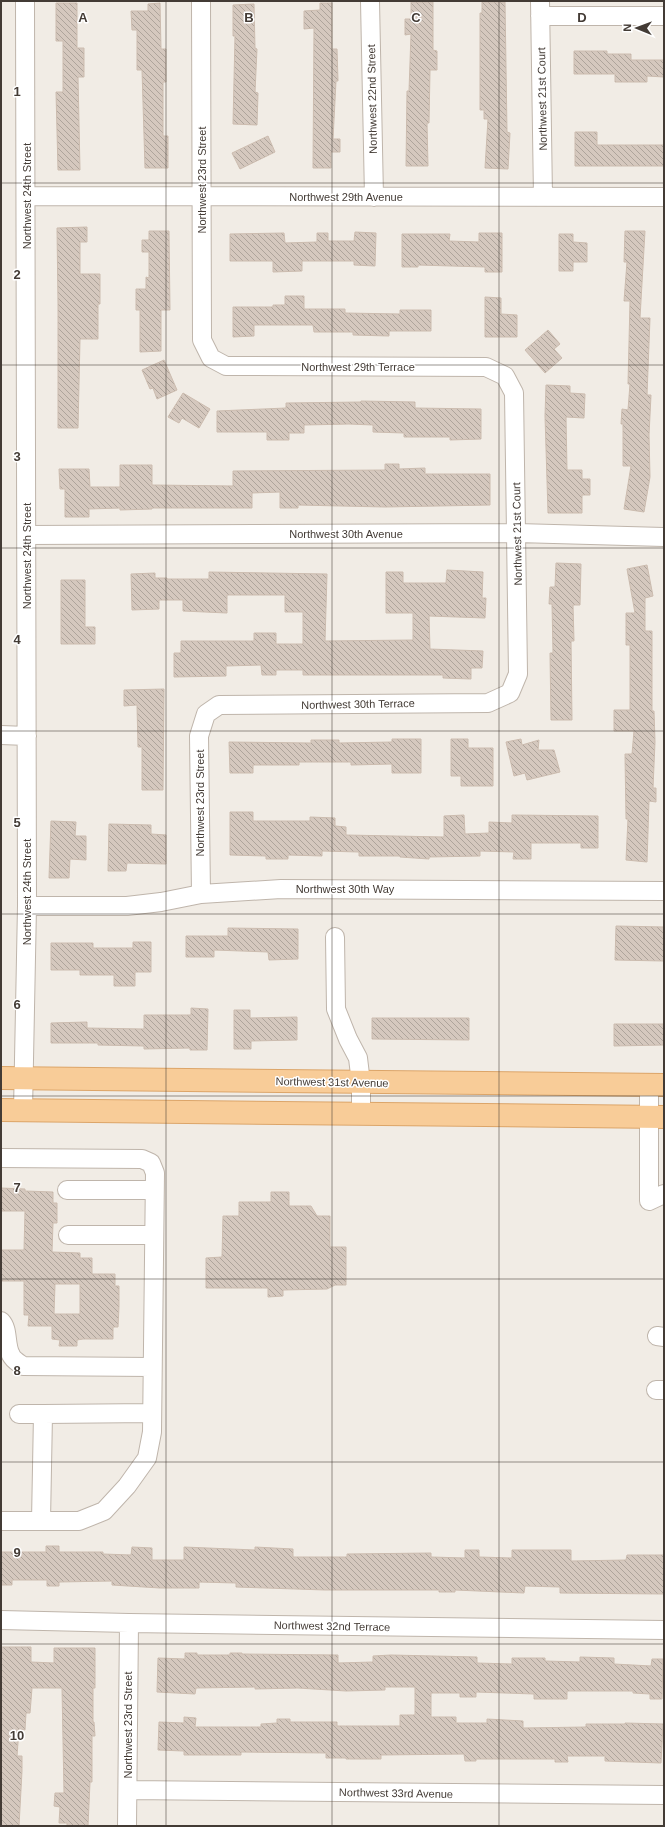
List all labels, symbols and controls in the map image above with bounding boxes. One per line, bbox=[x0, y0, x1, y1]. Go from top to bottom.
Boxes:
north arrow bbox=[617, 8, 657, 48]
text: A bbox=[78, 10, 88, 25]
text: B bbox=[244, 10, 254, 25]
text: C bbox=[411, 10, 421, 25]
text: D bbox=[577, 10, 587, 25]
text: N bbox=[621, 24, 633, 32]
street label: Northwest 22nd Street bbox=[365, 44, 379, 154]
street label: Northwest 21st Court bbox=[535, 47, 549, 151]
text: 1 bbox=[13, 84, 21, 99]
street label: Northwest 23rd Street bbox=[196, 127, 208, 234]
street label: Northwest 24th Street bbox=[21, 143, 33, 249]
street label: Northwest 29th Avenue bbox=[289, 191, 403, 203]
text: 2 bbox=[13, 267, 21, 282]
street label: Northwest 29th Terrace bbox=[301, 361, 415, 373]
text: 3 bbox=[13, 449, 21, 464]
street label: Northwest 21st Court bbox=[510, 482, 524, 586]
street label: Northwest 24th Street bbox=[21, 503, 33, 609]
street label: Northwest 30th Avenue bbox=[289, 528, 403, 540]
text: 4 bbox=[13, 632, 21, 647]
street label: Northwest 30th Terrace bbox=[301, 697, 415, 711]
street label: Northwest 23rd Street bbox=[194, 750, 206, 857]
text: 5 bbox=[13, 815, 21, 830]
street label: Northwest 24th Street bbox=[21, 839, 33, 945]
street label: Northwest 30th Way bbox=[296, 883, 395, 895]
text: 6 bbox=[13, 997, 21, 1012]
street label: Northwest 31st Avenue bbox=[275, 1075, 389, 1089]
text: 7 bbox=[13, 1180, 21, 1195]
text: 8 bbox=[13, 1363, 21, 1378]
text: 9 bbox=[13, 1545, 21, 1560]
street label: Northwest 32nd Terrace bbox=[274, 1619, 390, 1633]
street label: Northwest 23rd Street bbox=[122, 1672, 134, 1779]
text: 10 bbox=[10, 1728, 24, 1743]
street label: Northwest 33rd Avenue bbox=[339, 1786, 453, 1800]

